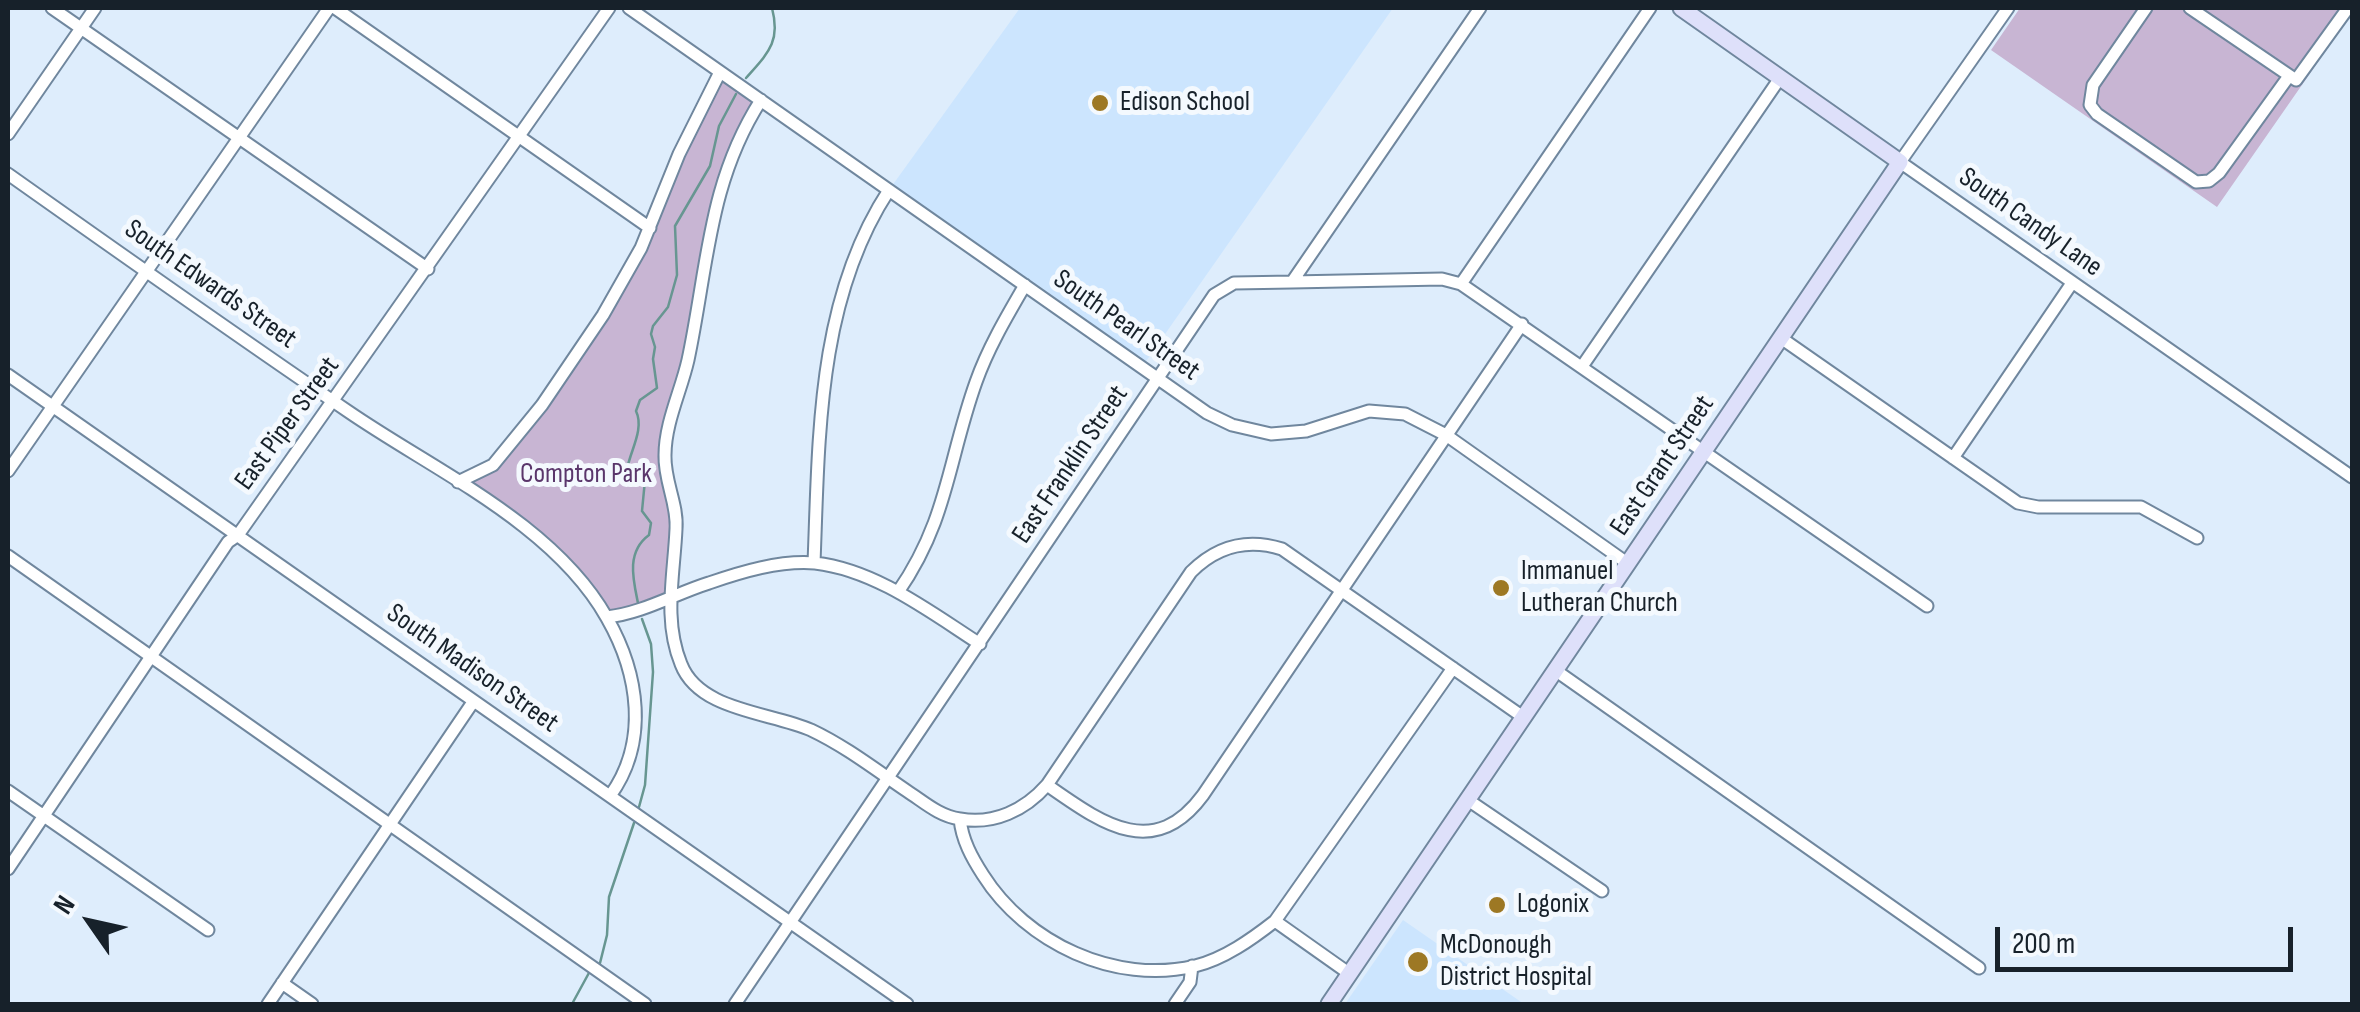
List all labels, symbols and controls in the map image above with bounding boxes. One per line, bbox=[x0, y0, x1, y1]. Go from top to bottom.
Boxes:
place label: Edison School bbox=[1120, 86, 1250, 120]
marker: Edison School bbox=[1089, 92, 1111, 114]
street label: South Candy Lane bbox=[1952, 161, 2108, 285]
street label: South Edwards Street bbox=[118, 213, 302, 357]
street label: South Pearl Street bbox=[1046, 263, 1206, 389]
street label: East Piper Street bbox=[228, 351, 348, 497]
street label: East Franklin Street bbox=[1006, 380, 1136, 550]
street label: East Grant Street bbox=[1604, 390, 1722, 542]
park label: Compton Park bbox=[520, 458, 652, 492]
place label: Immanuel Lutheran Church bbox=[1521, 555, 1678, 621]
marker: Immanuel Lutheran Church bbox=[1490, 577, 1512, 599]
street label: South Madison Street bbox=[380, 597, 564, 741]
north arrow bbox=[40, 872, 140, 972]
place label: Logonix bbox=[1517, 888, 1589, 922]
text: N bbox=[47, 890, 83, 920]
marker: Logonix bbox=[1486, 894, 1508, 916]
scale bar bbox=[2000, 907, 2298, 969]
text: 200 m bbox=[2012, 926, 2075, 962]
place label: McDonough District Hospital bbox=[1440, 929, 1592, 995]
marker: McDonough District Hospital bbox=[1405, 949, 1431, 975]

